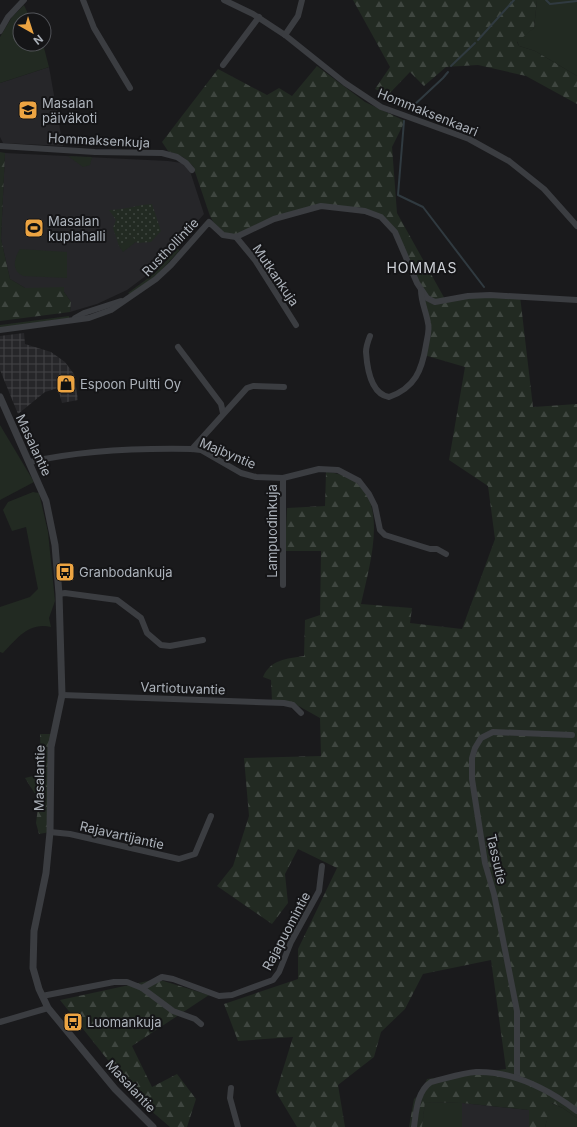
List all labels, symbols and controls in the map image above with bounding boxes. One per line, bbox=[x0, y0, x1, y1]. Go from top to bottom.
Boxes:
north arrow bbox=[12, 12, 52, 52]
text: N bbox=[31, 32, 46, 48]
street label: Hommaksenkaari bbox=[376, 85, 480, 139]
place label: Masalan päiväkoti bbox=[42, 95, 97, 126]
school or university icon: Masalan päiväkoti bbox=[17, 99, 39, 121]
street label: Hommaksenkuja bbox=[48, 129, 150, 151]
place label: Masalan kuplahalli bbox=[48, 213, 106, 244]
street label: Rusthollintie bbox=[138, 215, 202, 279]
sports icon: Masalan kuplahalli bbox=[23, 217, 45, 239]
street label: Mutkankuja bbox=[249, 241, 303, 309]
district label: HOMMAS bbox=[386, 259, 458, 276]
shop icon: Espoon Pultti Oy bbox=[55, 373, 77, 395]
place label: Espoon Pultti Oy bbox=[80, 376, 181, 392]
street label: Masalantie bbox=[13, 412, 55, 478]
street label: Majbyntie bbox=[197, 434, 259, 472]
street label: Lampuodinkuja bbox=[264, 484, 280, 578]
bus stop icon: Granbodankuja bbox=[54, 561, 76, 583]
place label: Granbodankuja bbox=[79, 564, 173, 580]
street label: Vartiotuvantie bbox=[140, 679, 226, 697]
street label: Masalantie bbox=[30, 745, 48, 811]
street label: Rajavartijantie bbox=[78, 818, 166, 852]
street label: Tassutie bbox=[483, 832, 511, 886]
street label: Rajapuomintie bbox=[259, 889, 313, 973]
bus stop icon: Luomankuja bbox=[62, 1011, 84, 1033]
place label: Luomankuja bbox=[87, 1014, 161, 1030]
street label: Masalantie bbox=[103, 1056, 159, 1116]

